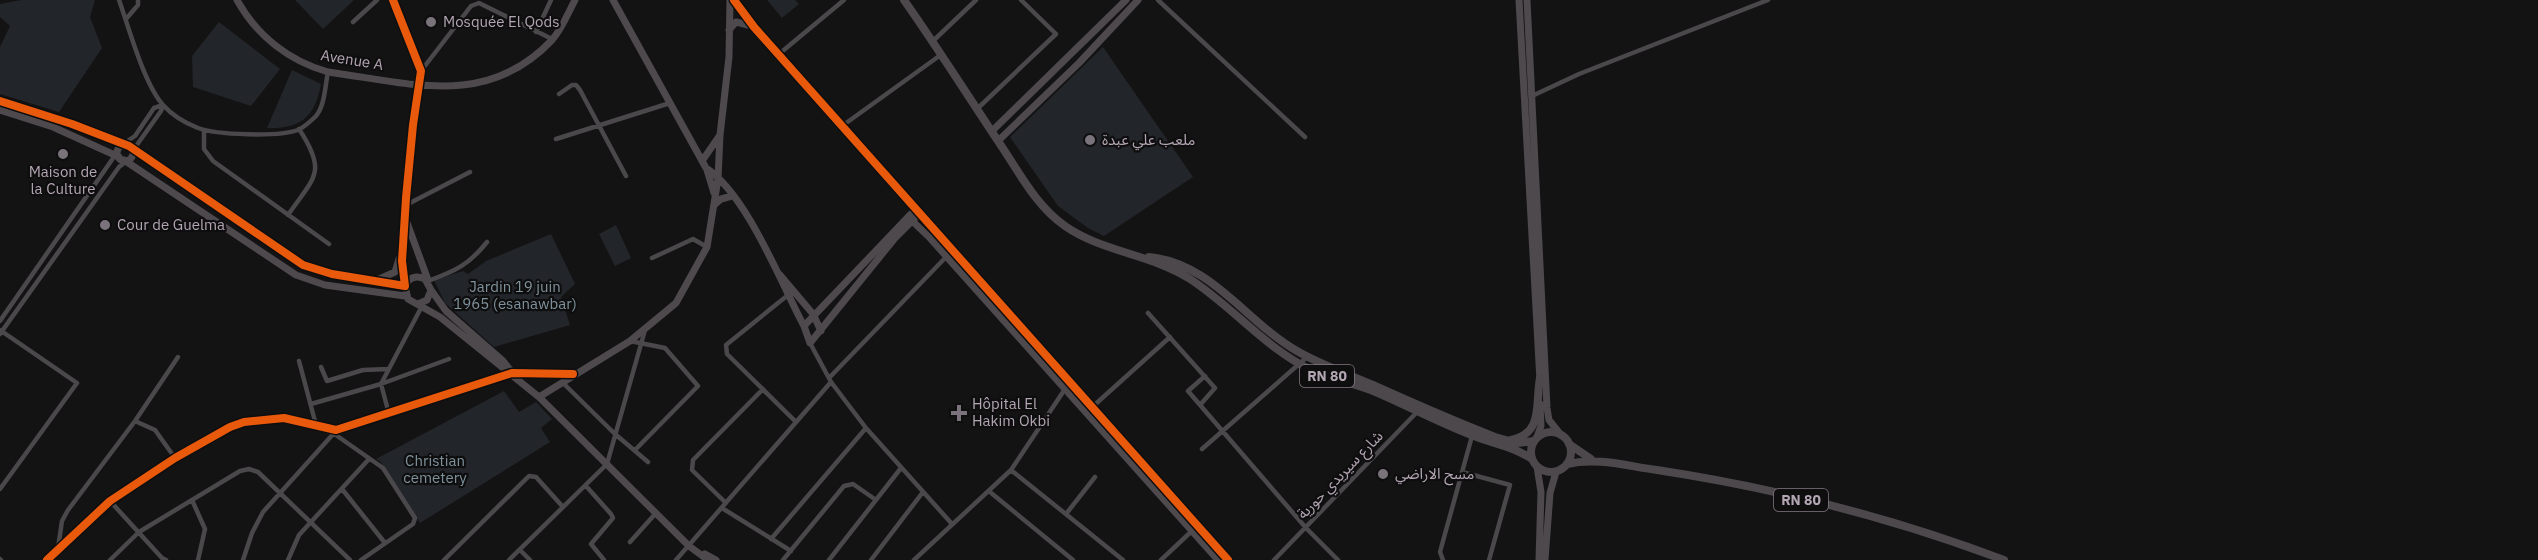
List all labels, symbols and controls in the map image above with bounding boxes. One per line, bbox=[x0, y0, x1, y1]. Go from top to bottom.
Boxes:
place label: Mosquée El Qods bbox=[443, 12, 560, 31]
marker: Mosquée El Qods bbox=[424, 15, 438, 29]
street label: Avenue A bbox=[319, 45, 385, 74]
place label: ملعب علي عبدة bbox=[1102, 130, 1196, 151]
marker: ملعب علي عبدة bbox=[1083, 133, 1097, 147]
marker: Maison de la Culture bbox=[56, 147, 70, 161]
place label: Maison de la Culture bbox=[29, 162, 97, 198]
place label: Cour de Guelma bbox=[117, 215, 225, 234]
marker: Cour de Guelma bbox=[98, 218, 112, 232]
park label: Jardin 19 juin 1965 (esanawbar) bbox=[453, 277, 577, 313]
road number: RN 80 bbox=[1300, 365, 1354, 387]
place label: Hôpital El Hakim Okbi bbox=[972, 394, 1050, 430]
marker: Hôpital El Hakim Okbi bbox=[950, 404, 968, 422]
street label: شارع سيريدي حورية bbox=[1293, 426, 1389, 525]
park label: Christian cemetery bbox=[403, 451, 467, 487]
place label: مسح الاراضي bbox=[1395, 464, 1475, 486]
marker: مسح الاراضي bbox=[1376, 467, 1390, 481]
road number: RN 80 bbox=[1774, 489, 1828, 511]

